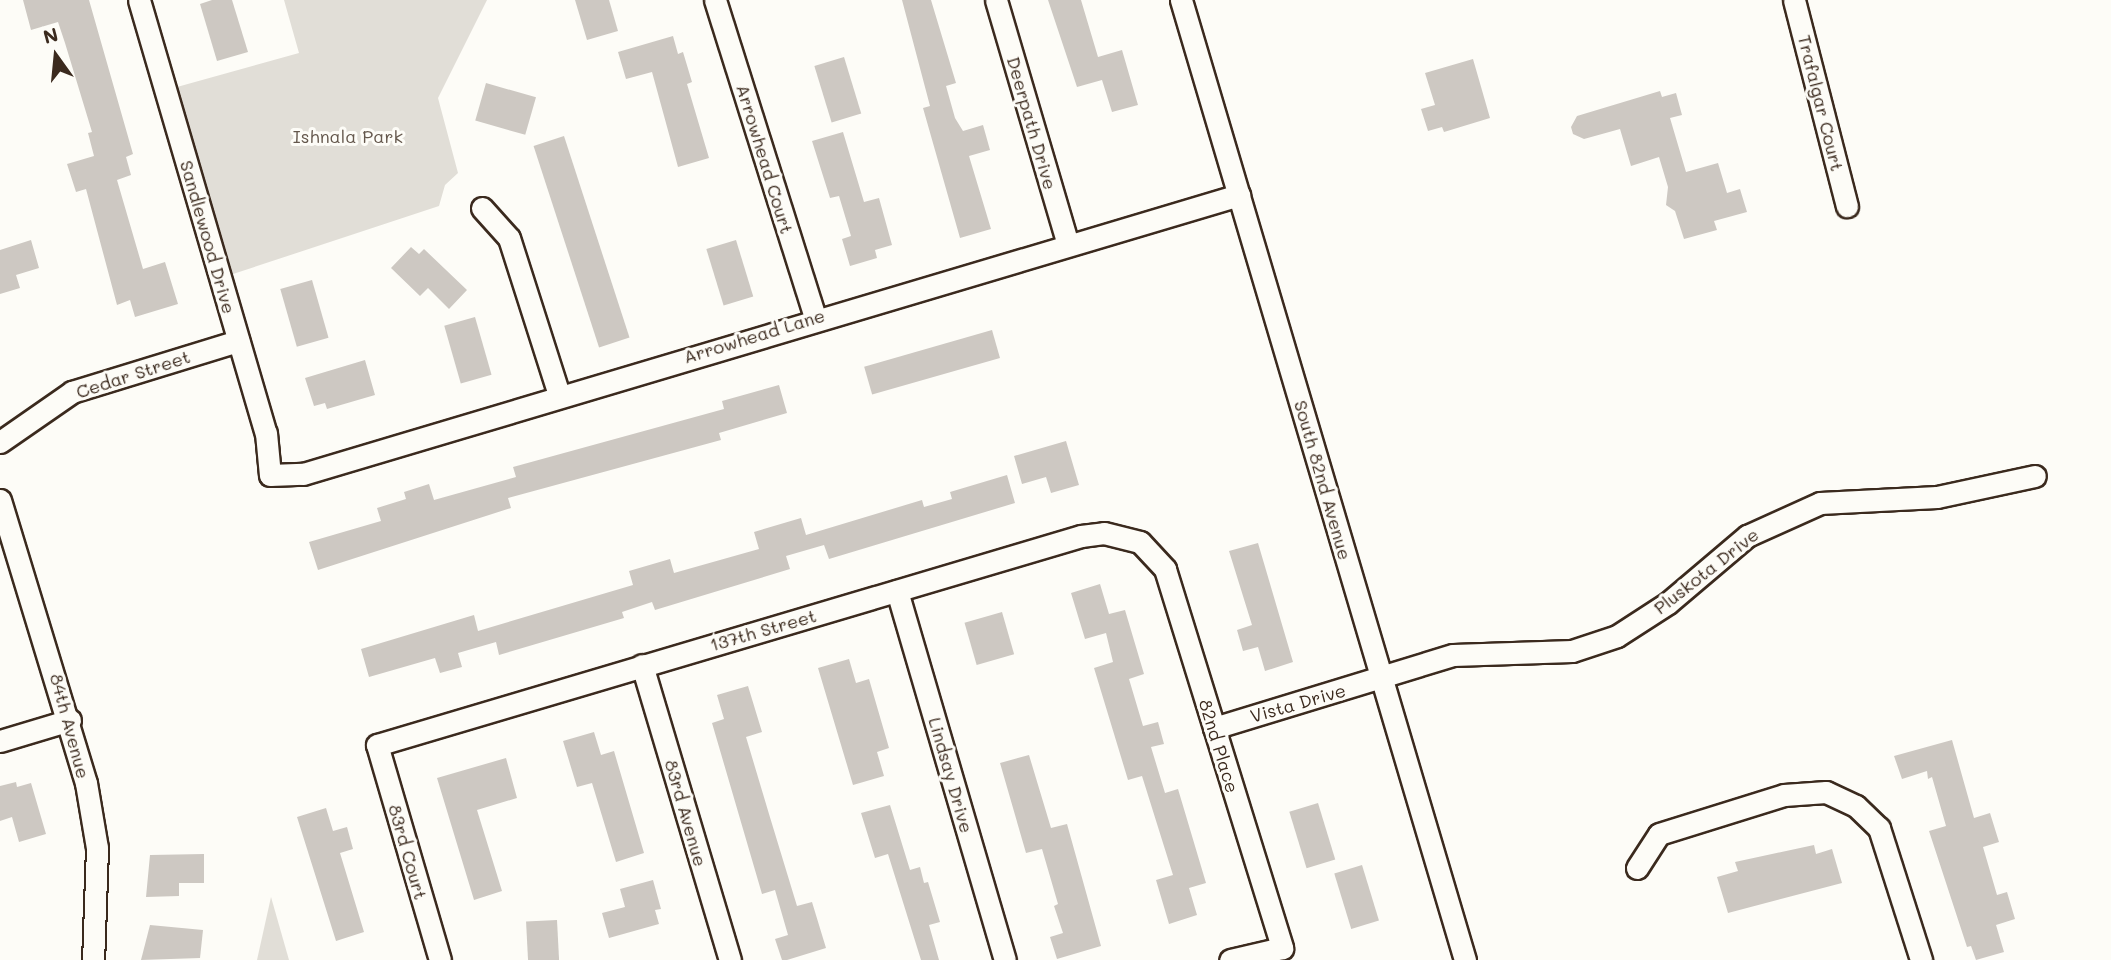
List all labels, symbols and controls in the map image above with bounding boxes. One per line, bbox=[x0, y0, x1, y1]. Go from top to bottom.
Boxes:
north arrow bbox=[21, 21, 91, 91]
text: N bbox=[40, 21, 61, 49]
street label: Trafalgar Court bbox=[1794, 33, 1848, 173]
street label: Deerpath Drive bbox=[1003, 54, 1061, 192]
street label: Arrowhead Court bbox=[732, 82, 798, 236]
park label: Ishnala Park bbox=[293, 125, 403, 147]
street label: Sandlewood Drive bbox=[176, 158, 240, 316]
street label: Arrowhead Lane bbox=[681, 304, 827, 368]
street label: Cedar Street bbox=[73, 345, 193, 403]
street label: South 82nd Avenue bbox=[1290, 398, 1356, 562]
street label: Pluskota Drive bbox=[1649, 523, 1763, 619]
street label: 137th Street bbox=[707, 604, 819, 656]
street label: 84th Avenue bbox=[46, 671, 94, 781]
street label: Vista Drive bbox=[1248, 679, 1348, 727]
street label: 82nd Place bbox=[1195, 697, 1243, 795]
street label: Lindsay Drive bbox=[924, 715, 978, 835]
street label: 83rd Avenue bbox=[660, 757, 712, 869]
street label: 83rd Court bbox=[384, 802, 432, 902]

